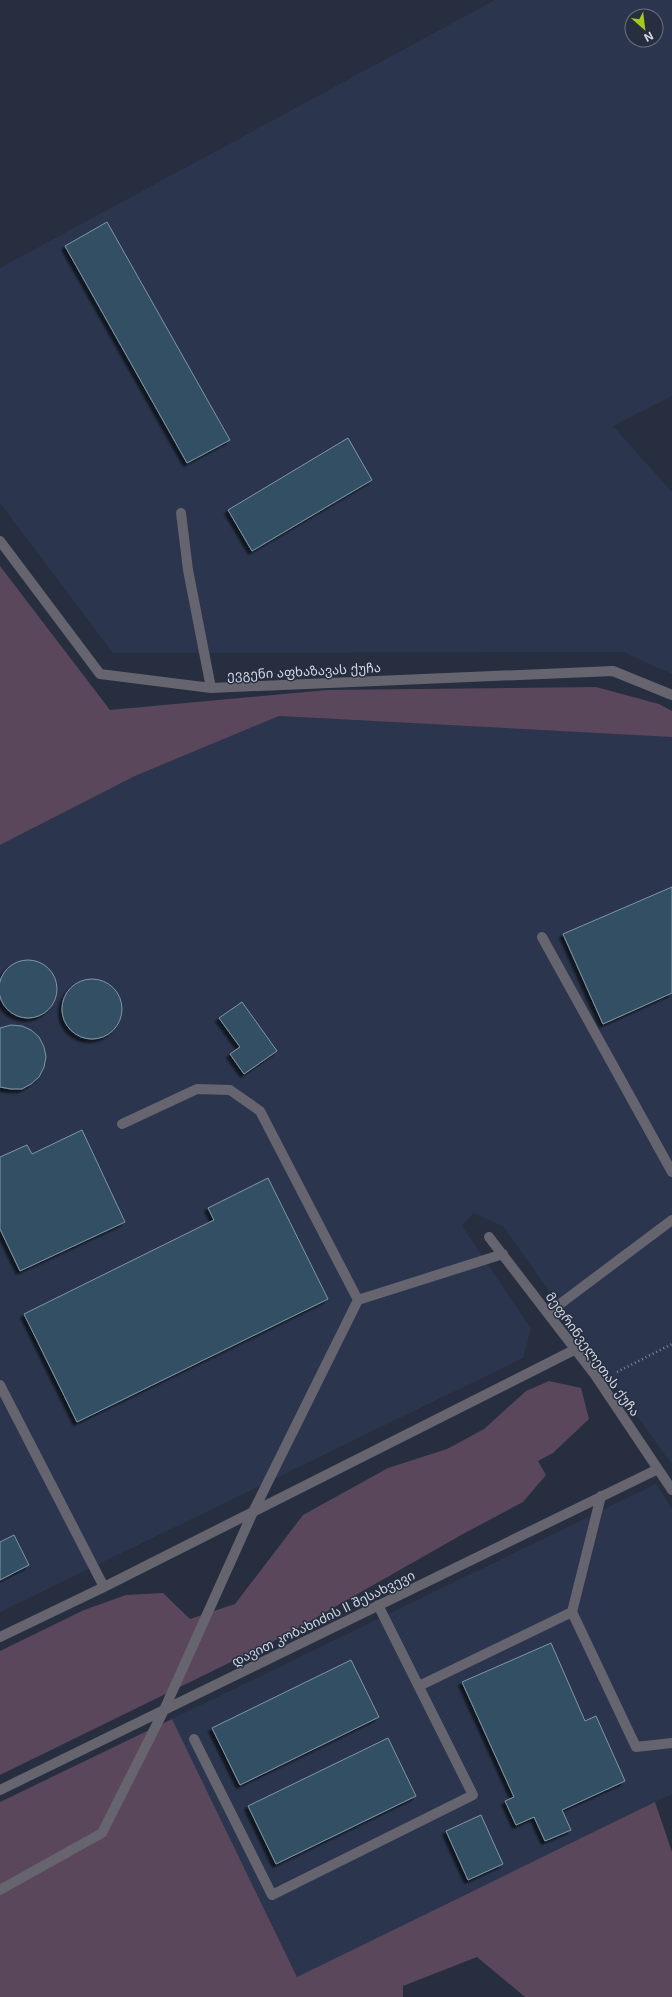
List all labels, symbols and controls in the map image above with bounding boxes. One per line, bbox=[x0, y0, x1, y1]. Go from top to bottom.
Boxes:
north arrow bbox=[624, 8, 664, 48]
text: N bbox=[642, 29, 656, 45]
street label: ევგენი აფხაზავას ქუჩა bbox=[227, 659, 381, 683]
street label: მეფრინველეთას ქუჩა bbox=[542, 1289, 643, 1420]
street label: დავით კობახიძის II შესახვევი bbox=[229, 1567, 418, 1670]

